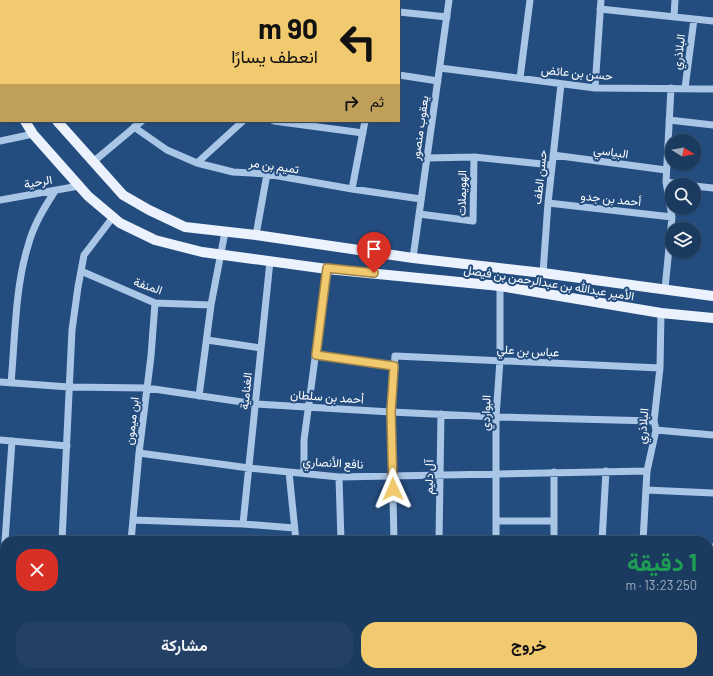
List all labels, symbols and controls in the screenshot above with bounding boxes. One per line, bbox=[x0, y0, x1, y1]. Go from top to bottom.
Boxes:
text: 90 m bbox=[258, 11, 318, 45]
icon: left bbox=[332, 16, 384, 68]
street label: البلاذري bbox=[669, 33, 691, 71]
text: انعطف يسارًا bbox=[231, 45, 318, 67]
street label: حسن بن عائض bbox=[540, 62, 614, 84]
icon: right bbox=[340, 92, 362, 114]
text: ثم bbox=[370, 92, 384, 110]
street label: يعقوب منصور bbox=[407, 94, 432, 162]
north arrow bbox=[665, 134, 701, 170]
map controls bbox=[665, 134, 701, 258]
street label: البياسي bbox=[592, 142, 630, 164]
street label: حسن الطف bbox=[529, 149, 551, 205]
street label: تميم بن مر bbox=[247, 154, 300, 177]
street label: الهويملات bbox=[454, 170, 470, 216]
street label: الرحية bbox=[23, 172, 53, 192]
button: search bbox=[665, 178, 701, 214]
street label: أحمد بن جدو bbox=[580, 188, 642, 210]
button: layers bbox=[665, 222, 701, 258]
pin bbox=[357, 232, 391, 273]
icon: arrive bbox=[363, 238, 385, 260]
street label: الأمير عبدالله بن عبدالرحمن بن فيصل bbox=[463, 262, 635, 304]
street label: المنفة bbox=[132, 274, 164, 296]
street label: عباس بن علي bbox=[496, 341, 560, 363]
street label: الغنامية bbox=[236, 372, 255, 410]
street label: أحمد بن سلطان bbox=[290, 386, 365, 408]
street label: البواردي bbox=[477, 395, 497, 431]
street label: ابن ميمون bbox=[121, 396, 143, 446]
street label: البلاذري bbox=[633, 407, 655, 445]
street label: نافع الأنصاري bbox=[302, 453, 364, 475]
street label: آل دليم bbox=[421, 458, 437, 495]
position arrow bbox=[372, 468, 414, 510]
text: 1 دقيقة bbox=[627, 547, 697, 576]
button: close bbox=[16, 549, 58, 591]
text: 250 m · 13:23 bbox=[625, 577, 697, 593]
button: مشاركة bbox=[16, 622, 353, 668]
button: خروج bbox=[361, 622, 697, 668]

